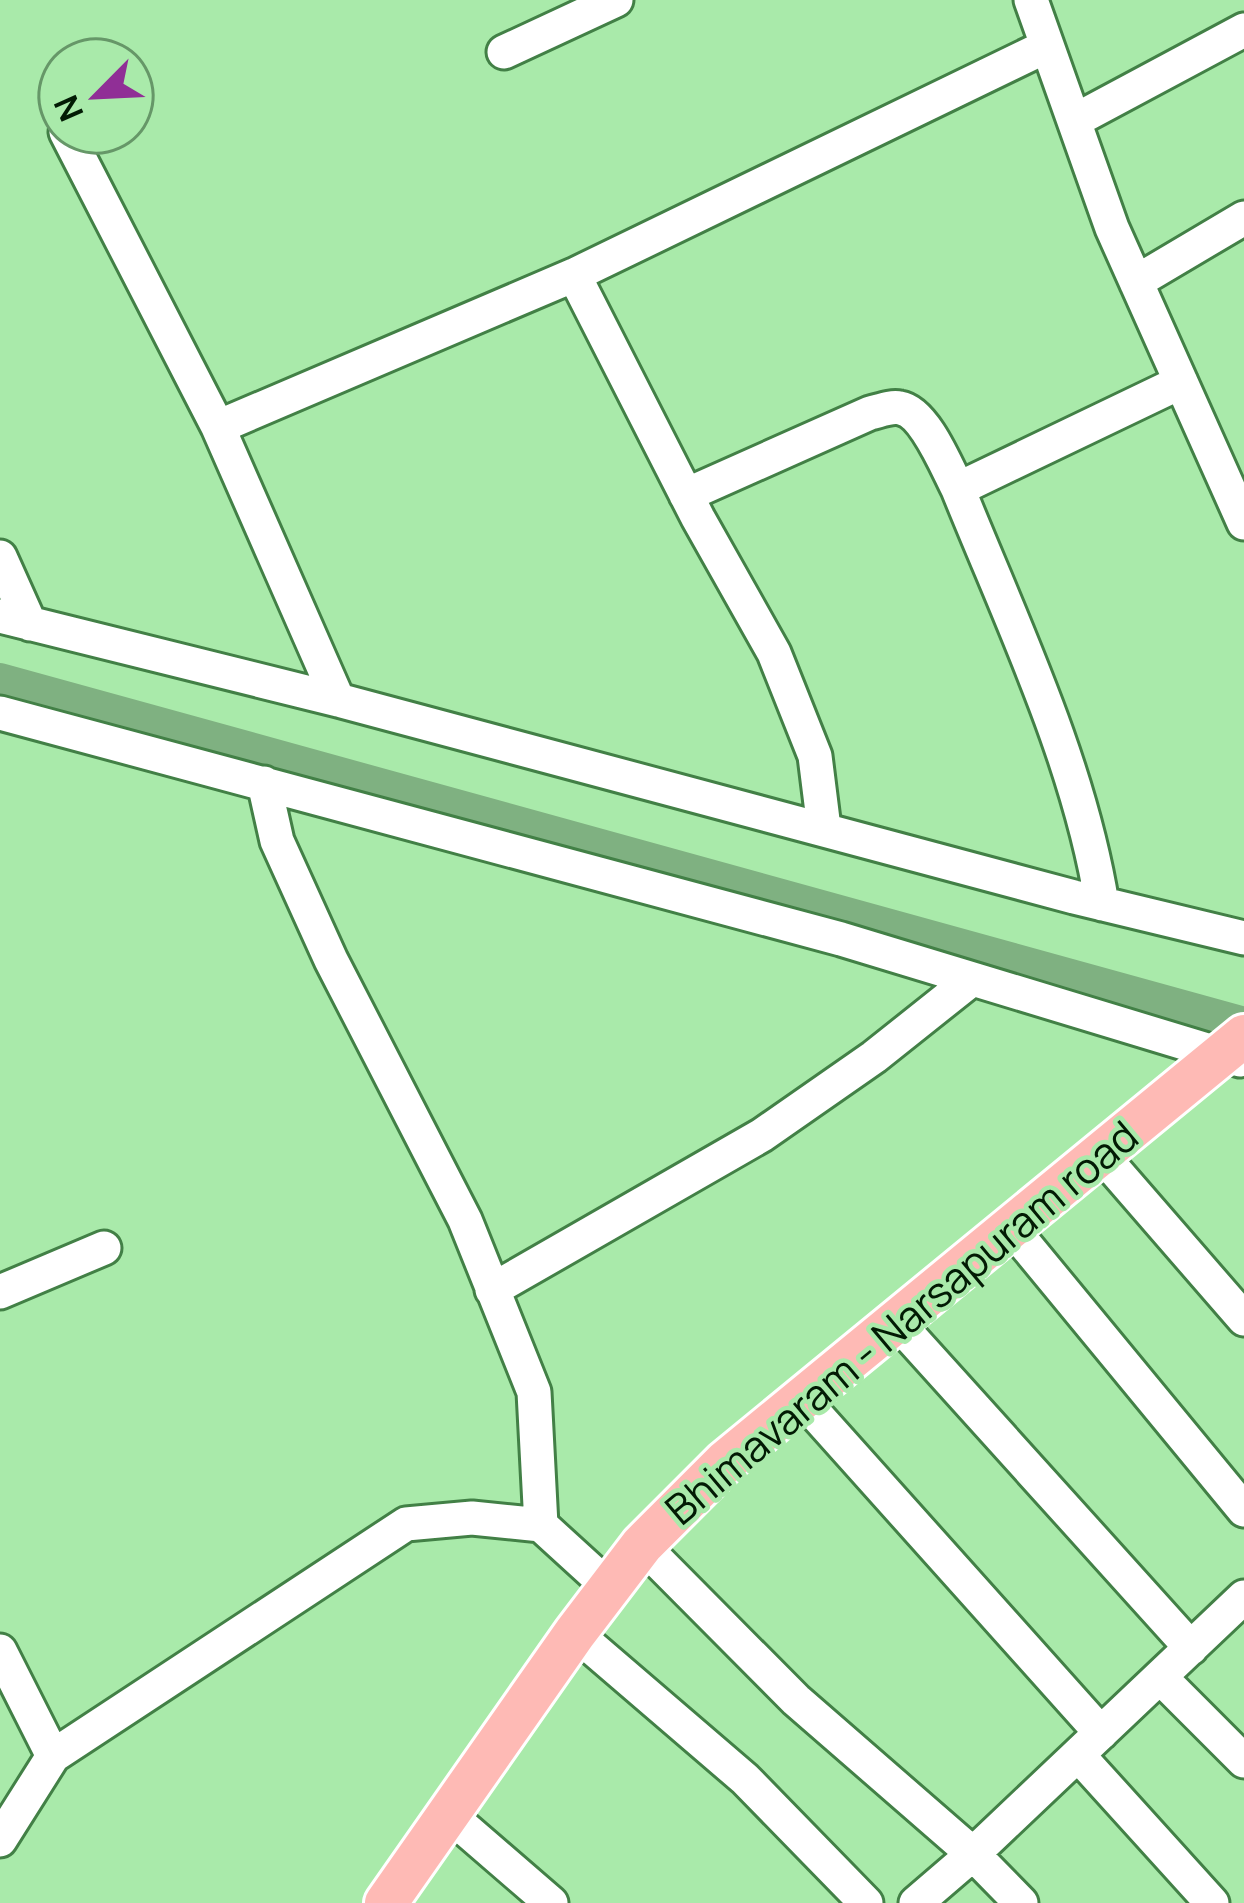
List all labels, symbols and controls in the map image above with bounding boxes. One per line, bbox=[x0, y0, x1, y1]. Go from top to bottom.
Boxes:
north arrow bbox=[36, 36, 156, 156]
text: N bbox=[43, 88, 94, 128]
street label: Bhimavaram - Narsapuram road bbox=[652, 1107, 1150, 1537]

